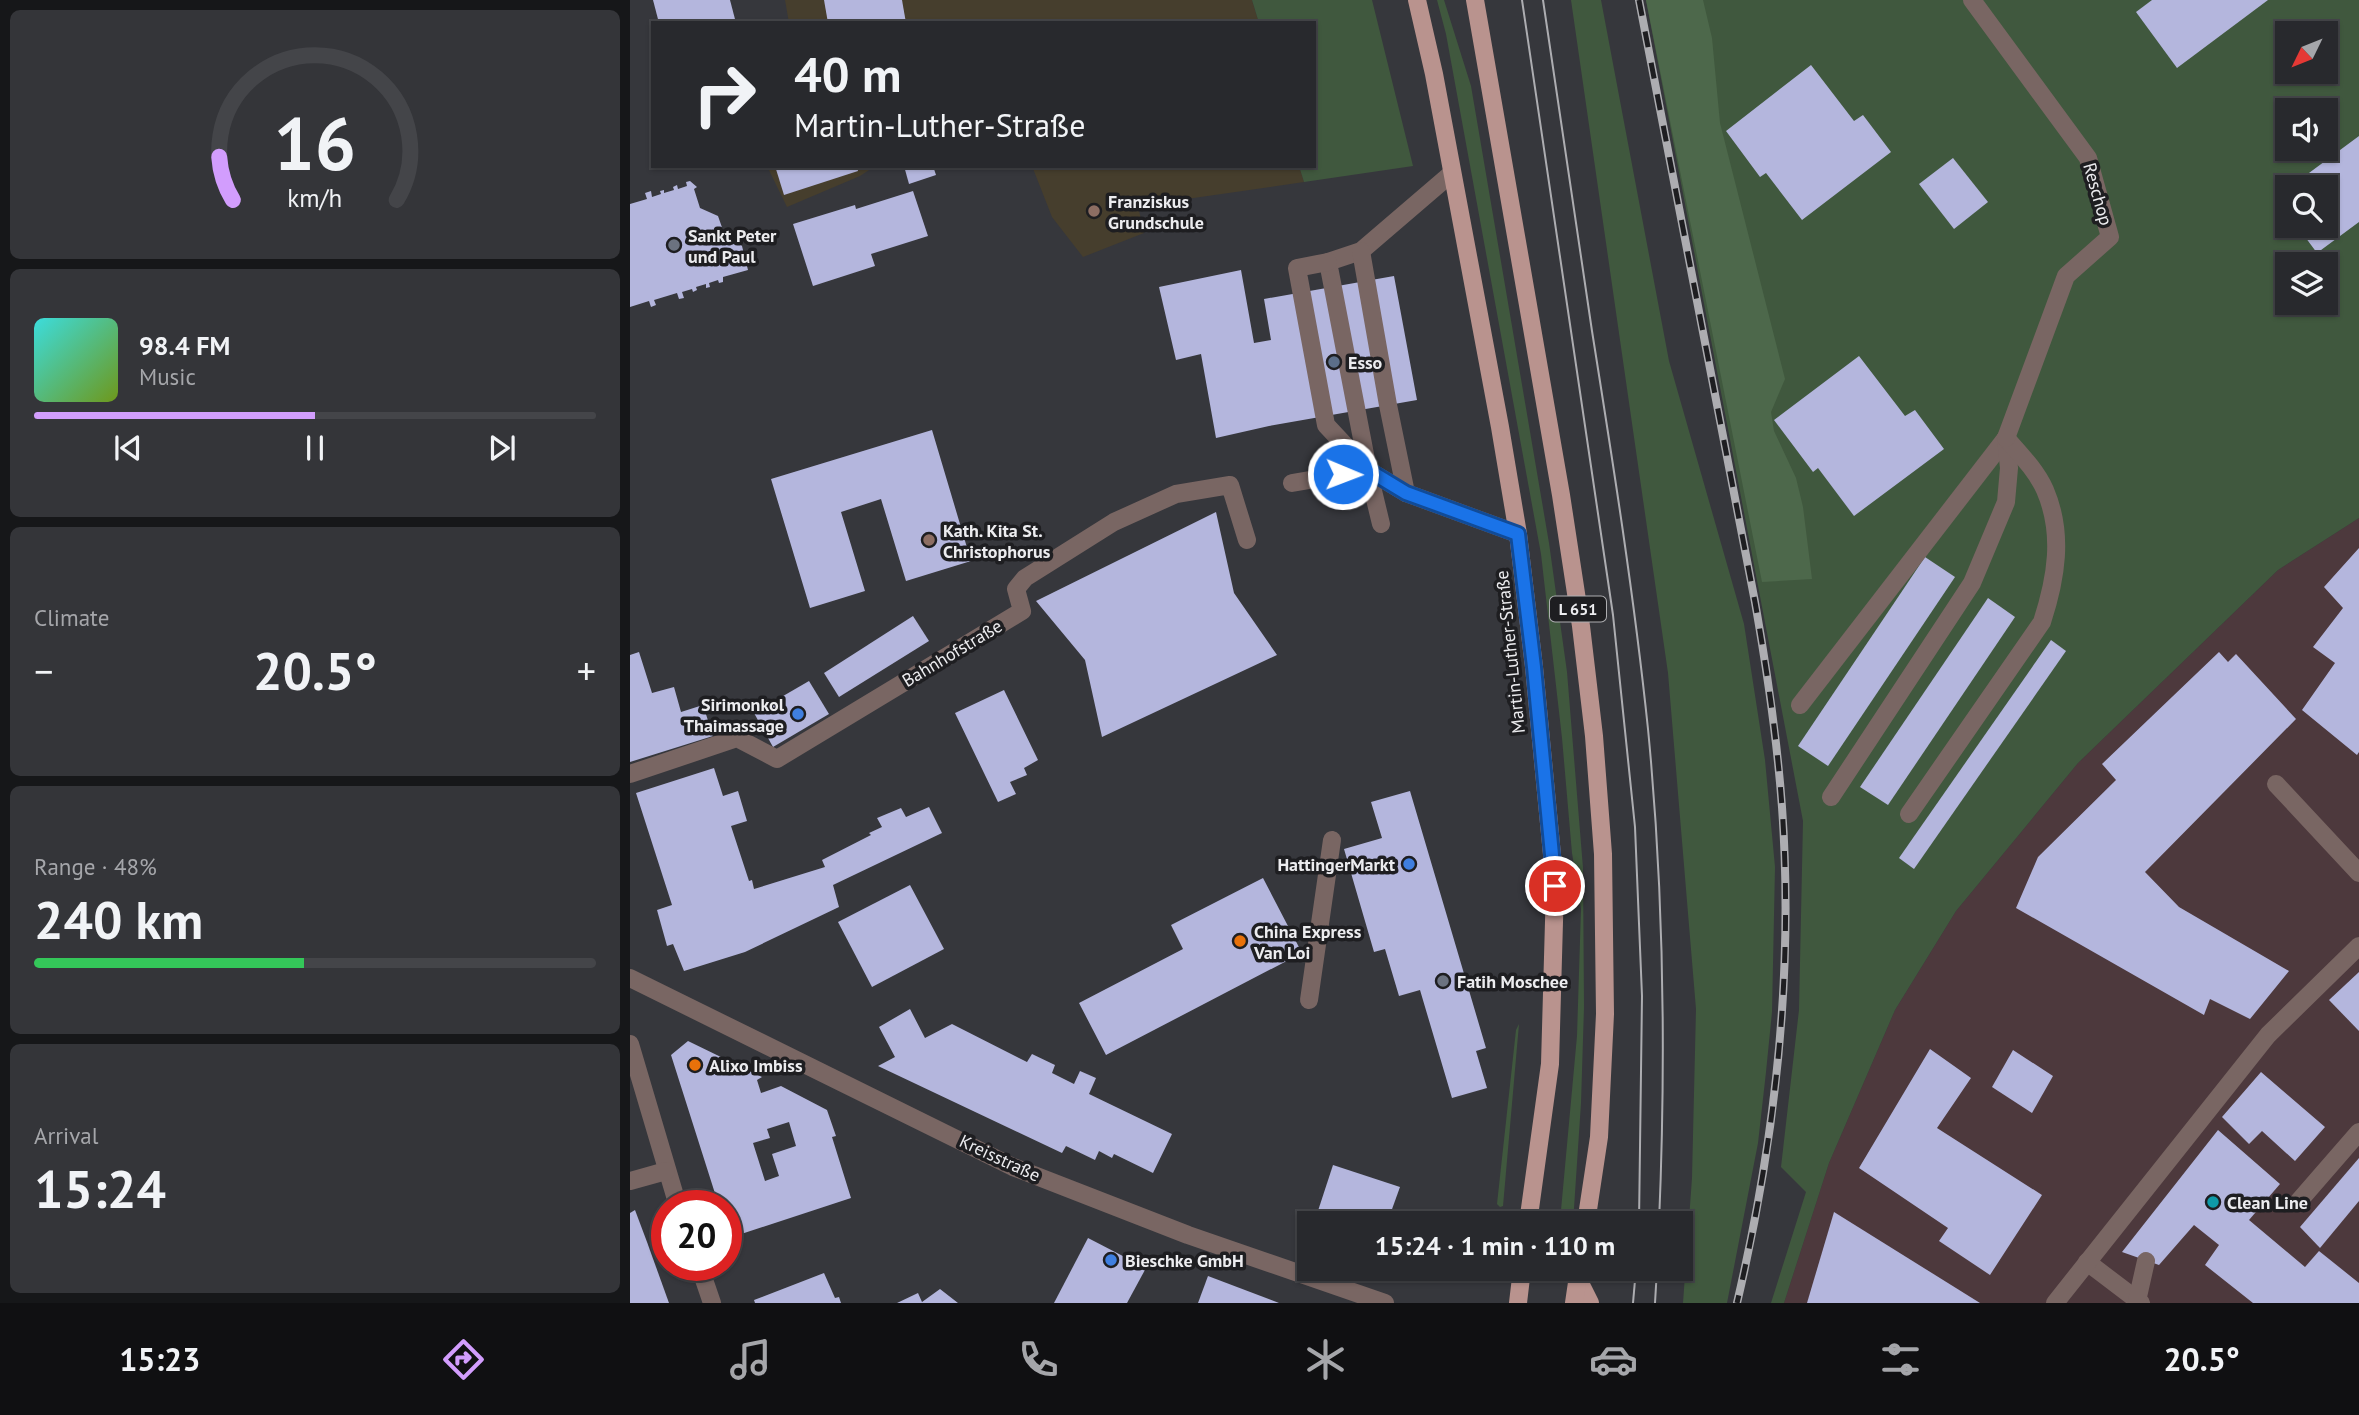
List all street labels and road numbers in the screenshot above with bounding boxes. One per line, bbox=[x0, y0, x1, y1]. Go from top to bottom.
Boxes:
street label: Reschop bbox=[2078, 160, 2118, 228]
street label: Martin-Luther-Straße bbox=[1490, 569, 1530, 735]
road number: L 651 bbox=[1550, 596, 1606, 622]
street label: Bahnhofstraße bbox=[898, 614, 1006, 692]
street label: Kreisstraße bbox=[956, 1129, 1044, 1187]

